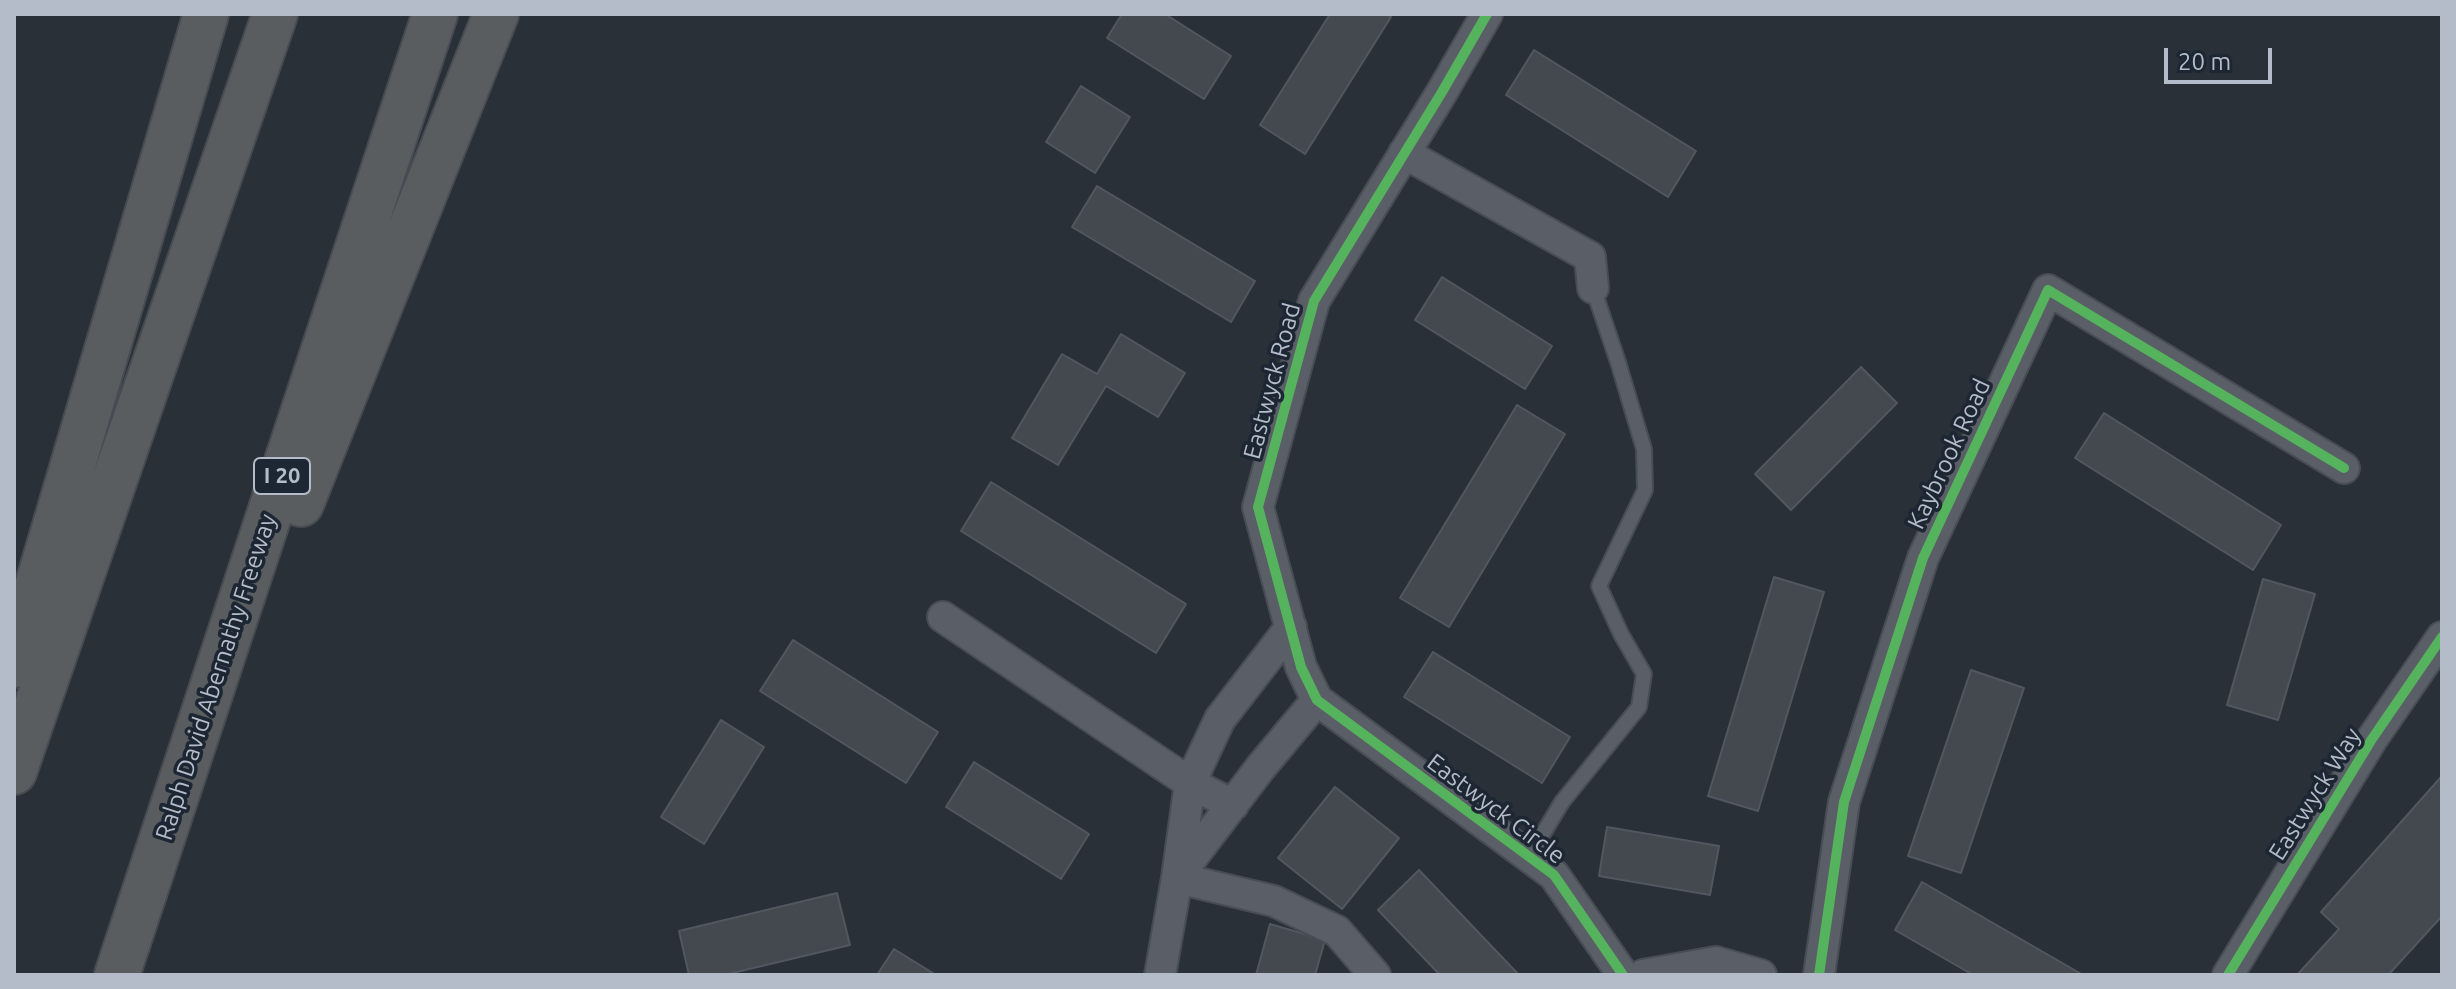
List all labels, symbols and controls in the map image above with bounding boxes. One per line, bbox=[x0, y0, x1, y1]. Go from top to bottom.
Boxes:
scale bar bbox=[2168, 32, 2276, 82]
text: 20 m bbox=[2178, 48, 2231, 75]
street label: Eastwyck Road bbox=[1237, 300, 1307, 462]
street label: Kaybrook Road bbox=[1902, 374, 1996, 534]
road number: I 20 bbox=[254, 458, 310, 494]
street label: Ralph David Abernathy Freeway bbox=[150, 510, 282, 844]
street label: Eastwyck Way bbox=[2263, 723, 2367, 865]
street label: Eastwyck Circle bbox=[1421, 748, 1571, 870]

